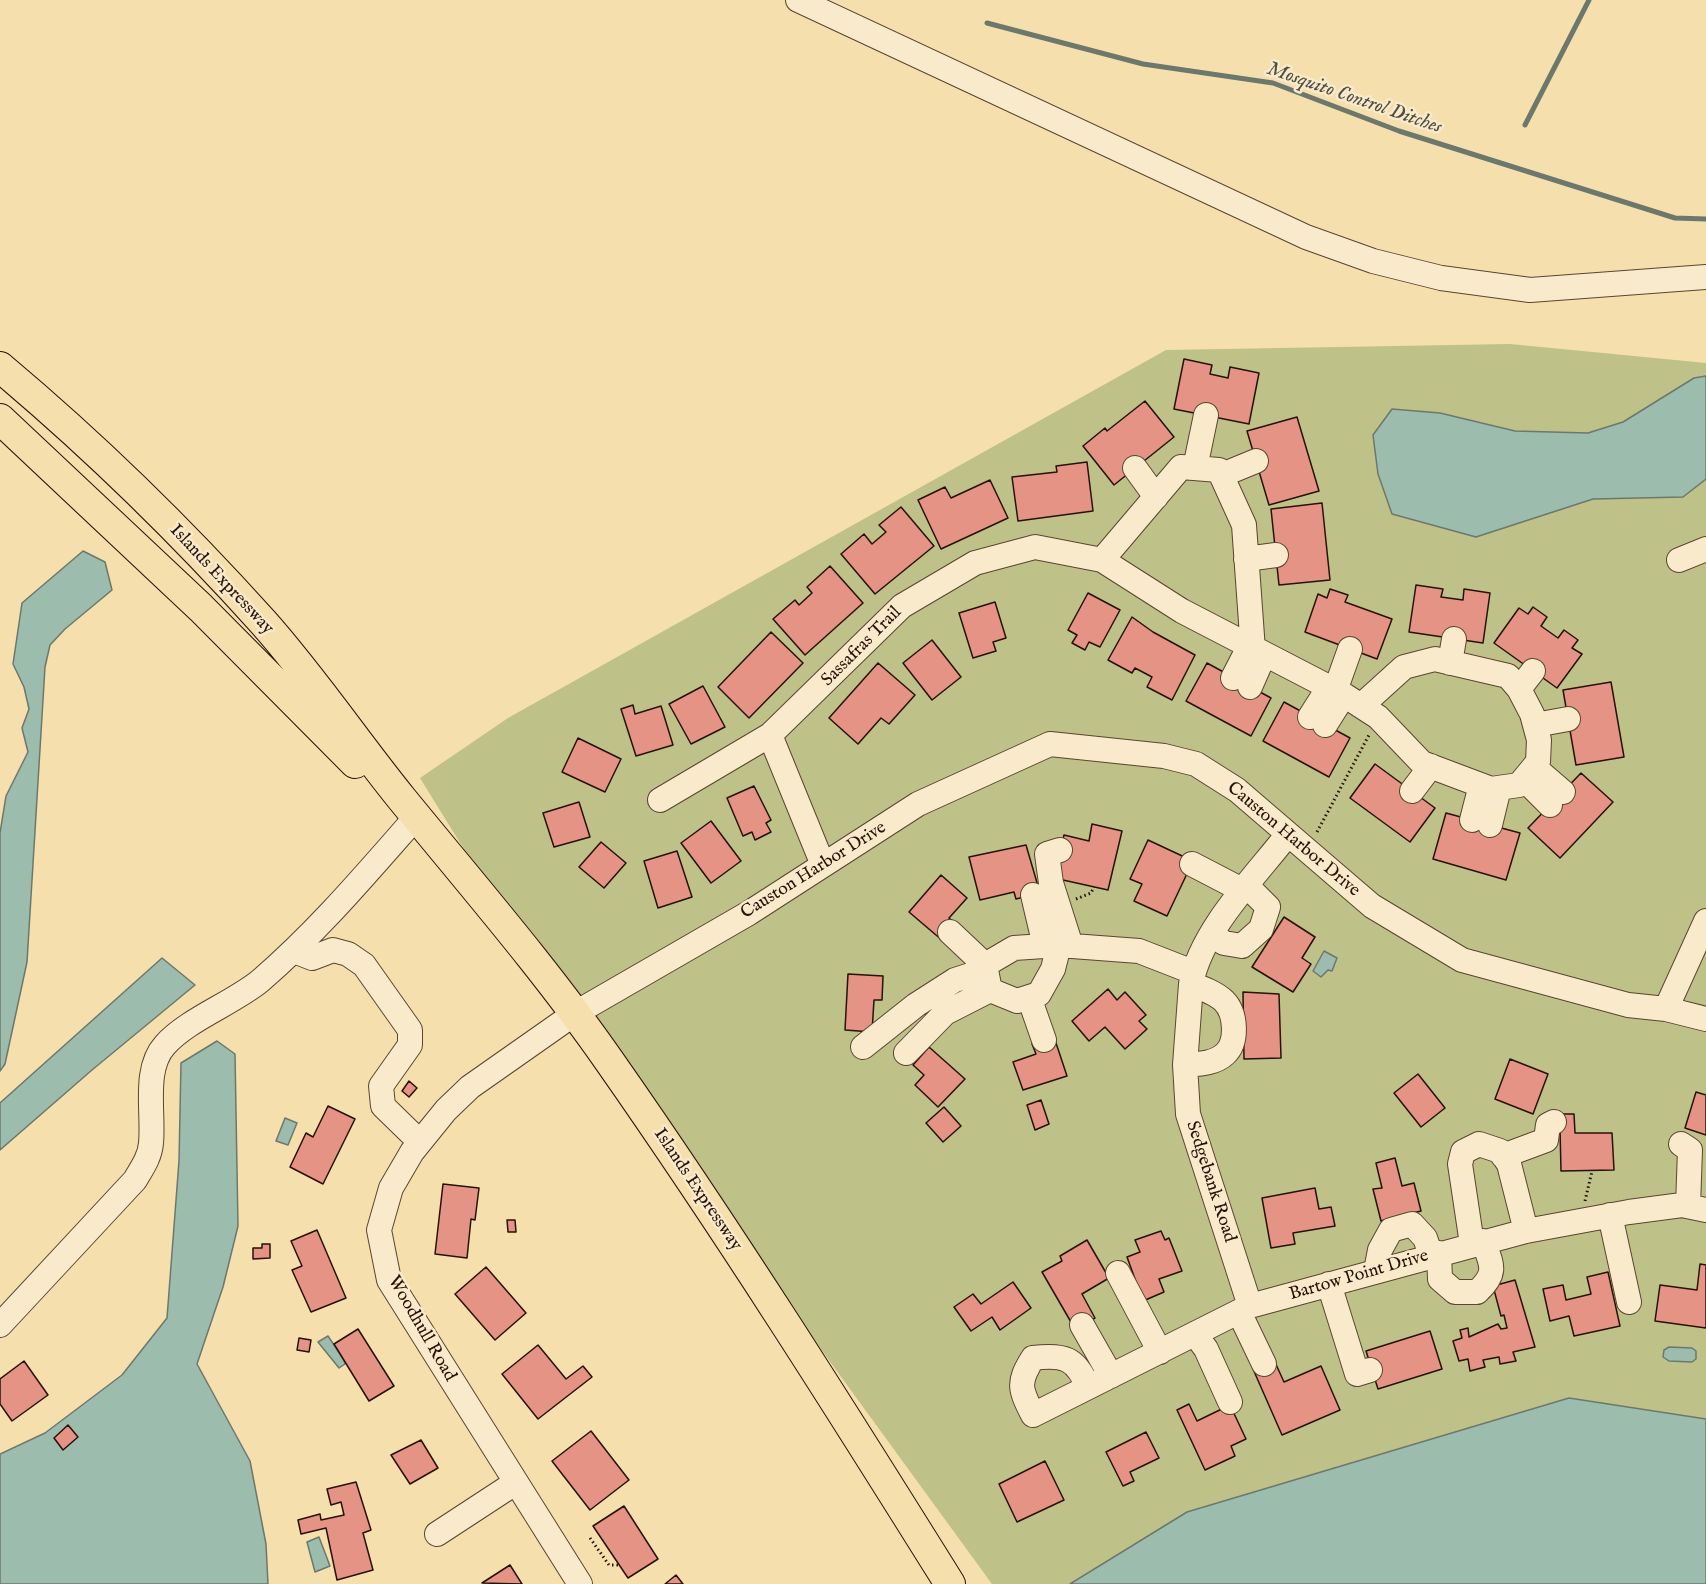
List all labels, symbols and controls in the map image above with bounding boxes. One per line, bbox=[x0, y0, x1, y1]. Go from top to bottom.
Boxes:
water label: Mosquito Control Ditches bbox=[1263, 58, 1445, 140]
street label: Islands Expressway bbox=[164, 520, 278, 640]
street label: Sassafras Trail bbox=[817, 602, 907, 692]
street label: Causton Harbor Drive bbox=[1222, 778, 1364, 902]
street label: Causton Harbor Drive bbox=[737, 818, 891, 924]
street label: Sedgebank Road bbox=[1180, 1119, 1240, 1245]
street label: Islands Expressway bbox=[648, 1125, 746, 1255]
street label: Bartow Point Drive bbox=[1287, 1246, 1431, 1306]
street label: Woodhull Road bbox=[382, 1272, 460, 1386]

